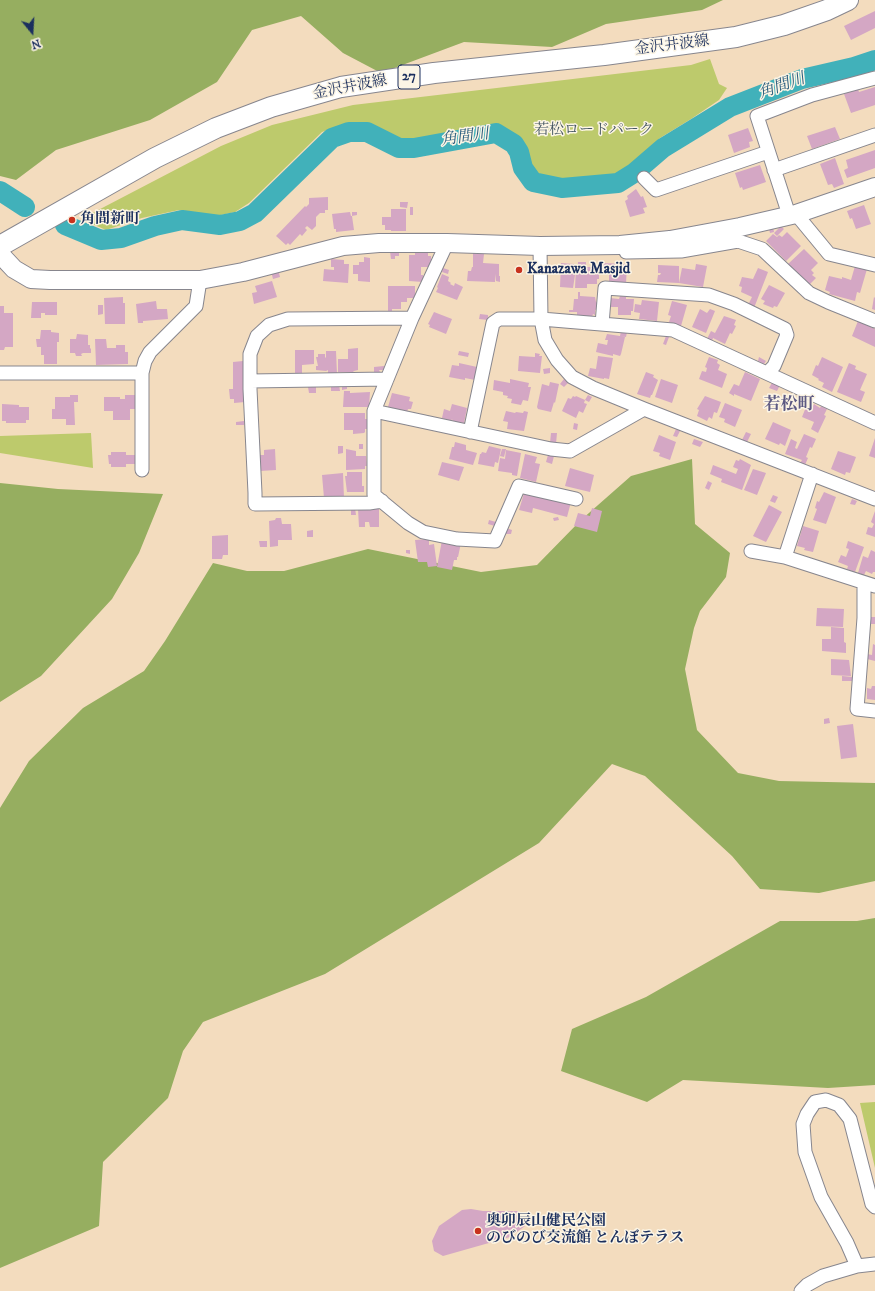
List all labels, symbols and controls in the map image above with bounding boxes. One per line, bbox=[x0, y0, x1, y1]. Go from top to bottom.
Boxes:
north arrow bbox=[12, 12, 52, 52]
street label: 金沢井波線 bbox=[634, 32, 710, 60]
text: N bbox=[29, 35, 42, 51]
road number: 27 bbox=[398, 65, 420, 89]
water label: 角間川 bbox=[756, 70, 808, 104]
street label: 金沢井波線 bbox=[311, 72, 389, 104]
park label: 若松ロードパーク bbox=[534, 122, 654, 140]
water label: 角間川 bbox=[440, 125, 490, 151]
place label: 角間新町 bbox=[80, 211, 140, 229]
marker: 角間新町 bbox=[67, 215, 77, 225]
place label: Kanazawa Masjid bbox=[527, 261, 630, 279]
marker: Kanazawa Masjid bbox=[514, 265, 524, 275]
district label: 若松町 bbox=[764, 395, 814, 415]
place label: 奥卯辰山健民公園 のびのび交流館 とんぼテラス bbox=[486, 1213, 684, 1248]
marker: 奥卯辰山健民公園 のびのび交流館 とんぼテラス bbox=[473, 1226, 483, 1236]

